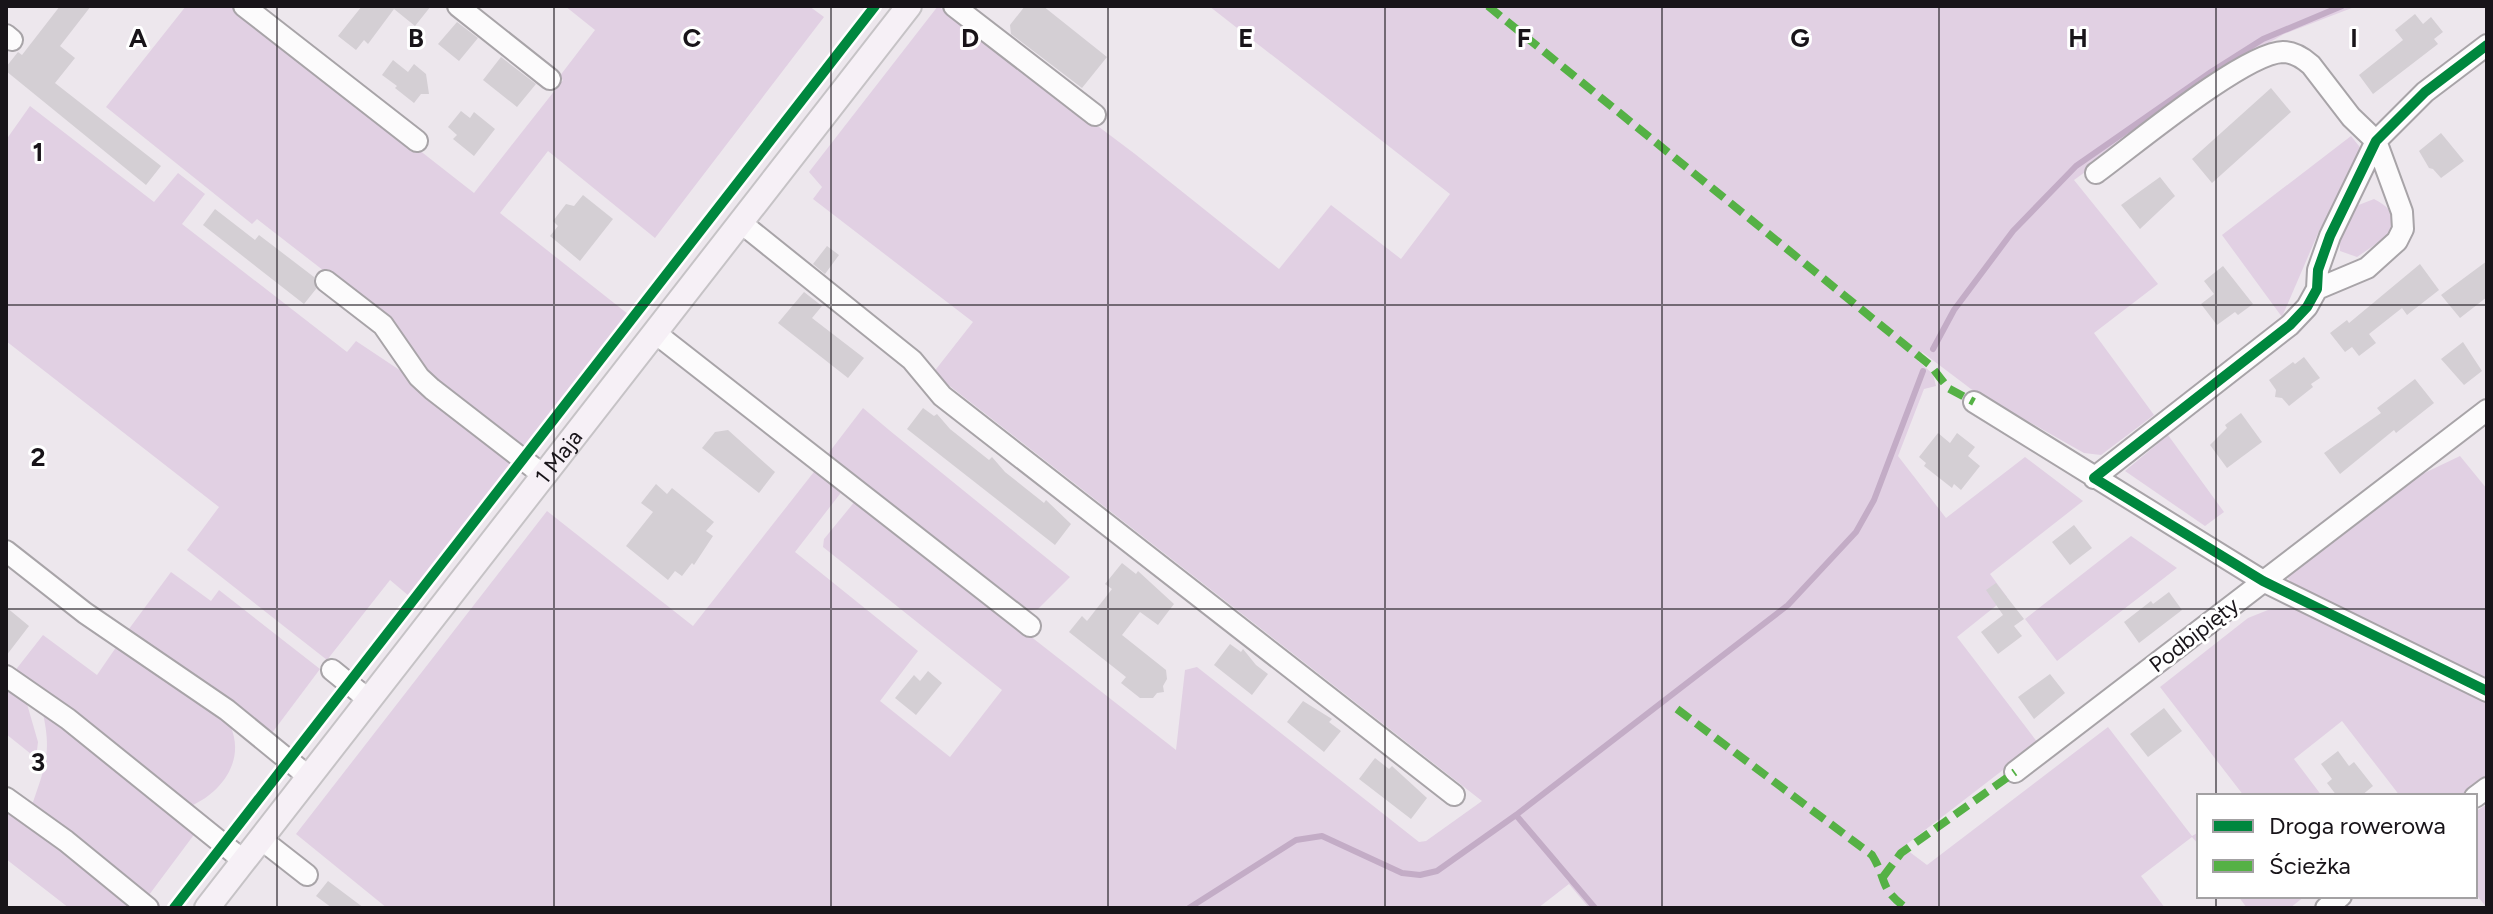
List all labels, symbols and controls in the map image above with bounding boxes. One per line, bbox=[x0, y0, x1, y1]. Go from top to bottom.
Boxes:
text: A bbox=[129, 22, 148, 54]
text: B bbox=[408, 22, 424, 54]
text: C bbox=[683, 22, 702, 54]
text: D bbox=[961, 22, 979, 54]
text: E bbox=[1238, 22, 1254, 54]
text: F bbox=[1517, 22, 1531, 54]
text: G bbox=[1790, 22, 1810, 54]
text: H bbox=[2068, 22, 2088, 54]
text: I bbox=[2350, 22, 2358, 54]
text: 1 bbox=[33, 136, 43, 168]
street label: 1 Maja bbox=[529, 424, 588, 489]
text: 2 bbox=[30, 441, 46, 473]
street label: Podbipięty bbox=[2144, 591, 2244, 678]
text: 3 bbox=[31, 746, 45, 778]
legend bbox=[2197, 794, 2477, 898]
text: Droga rowerowa bbox=[2269, 811, 2446, 840]
text: Ścieżka bbox=[2269, 851, 2351, 880]

